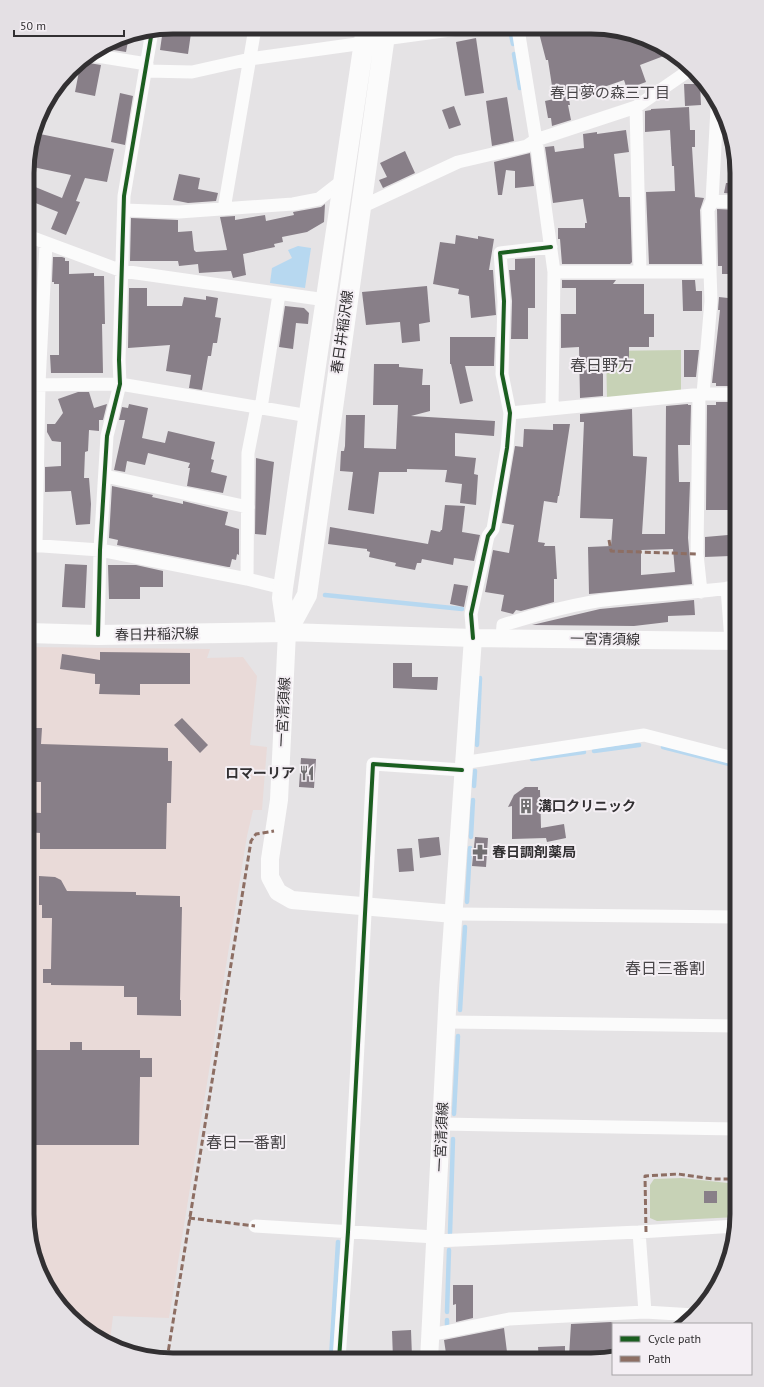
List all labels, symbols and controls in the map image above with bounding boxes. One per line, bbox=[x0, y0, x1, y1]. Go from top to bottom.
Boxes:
scale bar bbox=[14, 12, 124, 38]
text: 50 m bbox=[20, 18, 46, 33]
district label: 春日夢の森三丁目 bbox=[550, 83, 670, 102]
street label: 春日井稲沢線 bbox=[327, 289, 357, 375]
district label: 春日野方 bbox=[570, 355, 634, 375]
street label: 春日井稲沢線 bbox=[115, 624, 199, 644]
street label: 一宮清須線 bbox=[570, 629, 640, 649]
street label: 一宮清須線 bbox=[272, 677, 294, 747]
place label: ロマーリア bbox=[225, 764, 295, 782]
restaurant icon: ロマーリア bbox=[298, 764, 316, 782]
building icon: 溝口クリニック bbox=[517, 797, 535, 815]
place label: 溝口クリニック bbox=[538, 797, 636, 815]
pharmacy icon: 春日調剤薬局 bbox=[471, 843, 489, 861]
place label: 春日調剤薬局 bbox=[492, 843, 576, 861]
district label: 春日三番割 bbox=[625, 958, 705, 978]
street label: 一宮清須線 bbox=[430, 1102, 452, 1172]
district label: 春日一番割 bbox=[206, 1132, 286, 1152]
legend bbox=[612, 1323, 752, 1375]
text: Cycle path bbox=[648, 1331, 701, 1346]
text: Path bbox=[648, 1351, 671, 1366]

